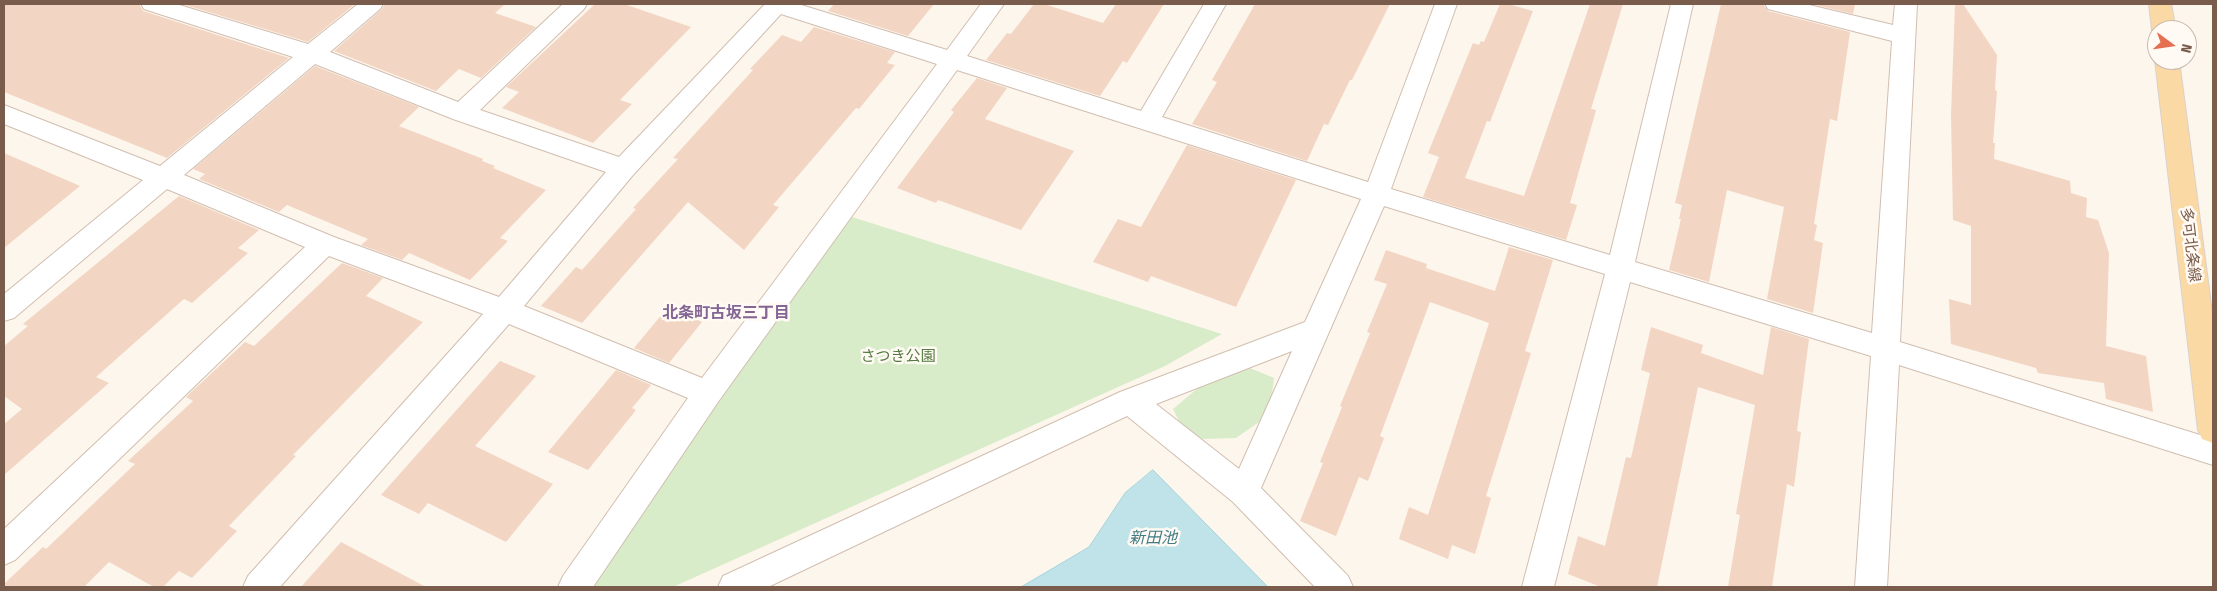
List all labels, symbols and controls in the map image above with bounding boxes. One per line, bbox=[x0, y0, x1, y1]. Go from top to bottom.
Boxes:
north arrow bbox=[2147, 20, 2197, 70]
text: N bbox=[2177, 42, 2195, 55]
street label: 多可北条線 bbox=[2176, 207, 2204, 283]
district label: 北条町古坂三丁目 bbox=[662, 304, 790, 324]
park label: さつき公園 bbox=[861, 348, 935, 366]
water label: 新田池 bbox=[1129, 529, 1177, 549]

